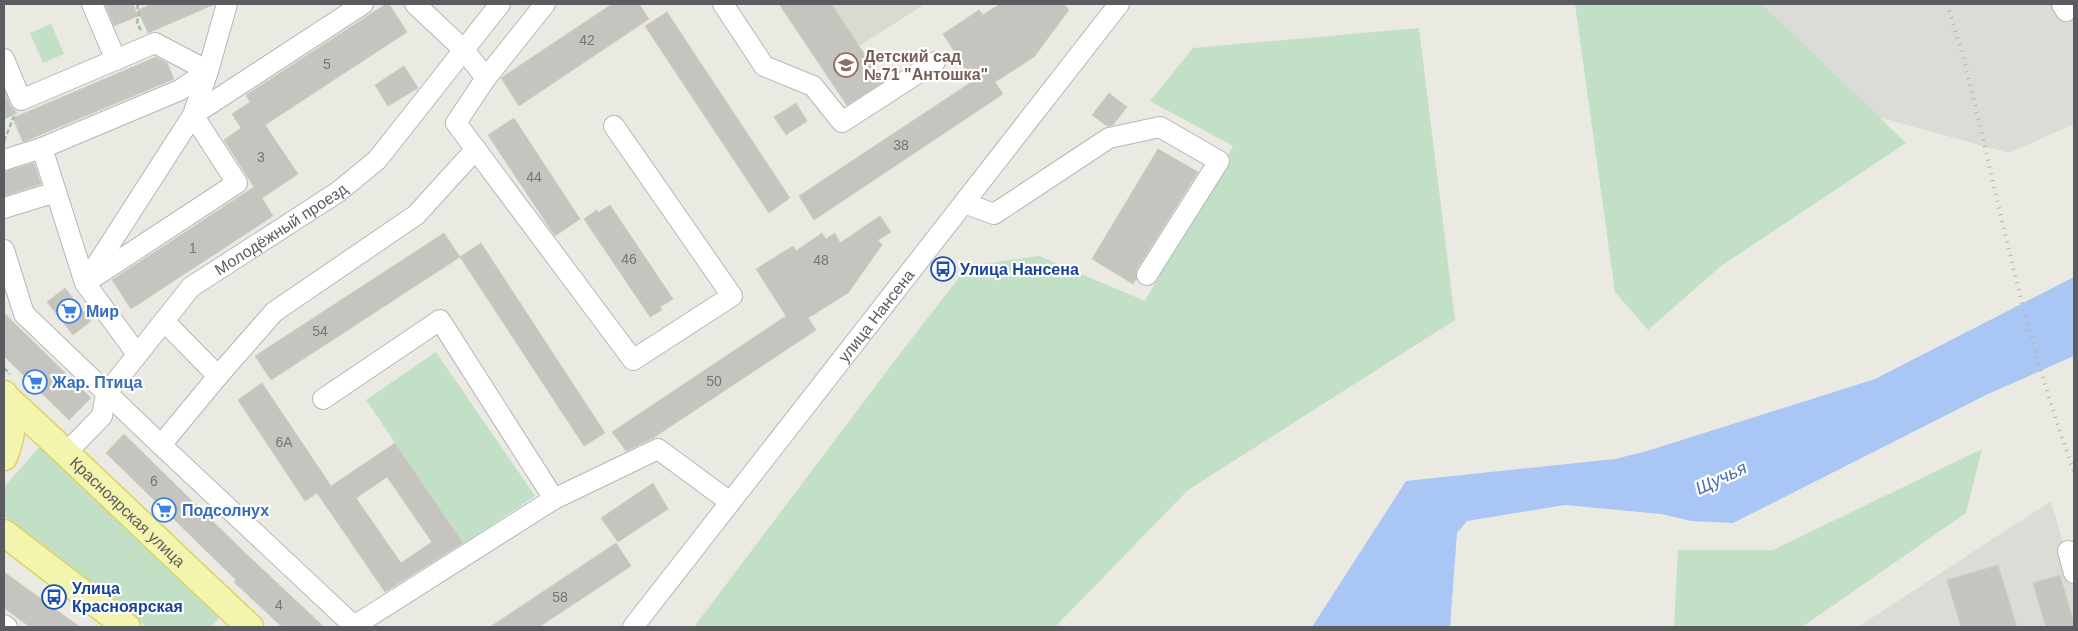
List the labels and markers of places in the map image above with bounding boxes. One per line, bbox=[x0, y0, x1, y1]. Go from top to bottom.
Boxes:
place label: Детский сад №71 "Антошка" bbox=[864, 48, 988, 83]
school or university icon: Детский сад №71 "Антошка" bbox=[833, 52, 859, 78]
bus stop icon: Улица Нансена bbox=[930, 256, 956, 282]
place label: Улица Нансена bbox=[960, 261, 1079, 278]
supermarket icon: Мир bbox=[56, 298, 82, 324]
place label: Мир bbox=[86, 303, 119, 320]
supermarket icon: Жар. Птица bbox=[22, 369, 48, 395]
place label: Жар. Птица bbox=[51, 374, 142, 391]
supermarket icon: Подсолнух bbox=[151, 497, 177, 523]
place label: Подсолнух bbox=[182, 502, 269, 519]
place label: Улица Красноярская bbox=[72, 580, 183, 615]
bus stop icon: Улица Красноярская bbox=[41, 584, 67, 610]

